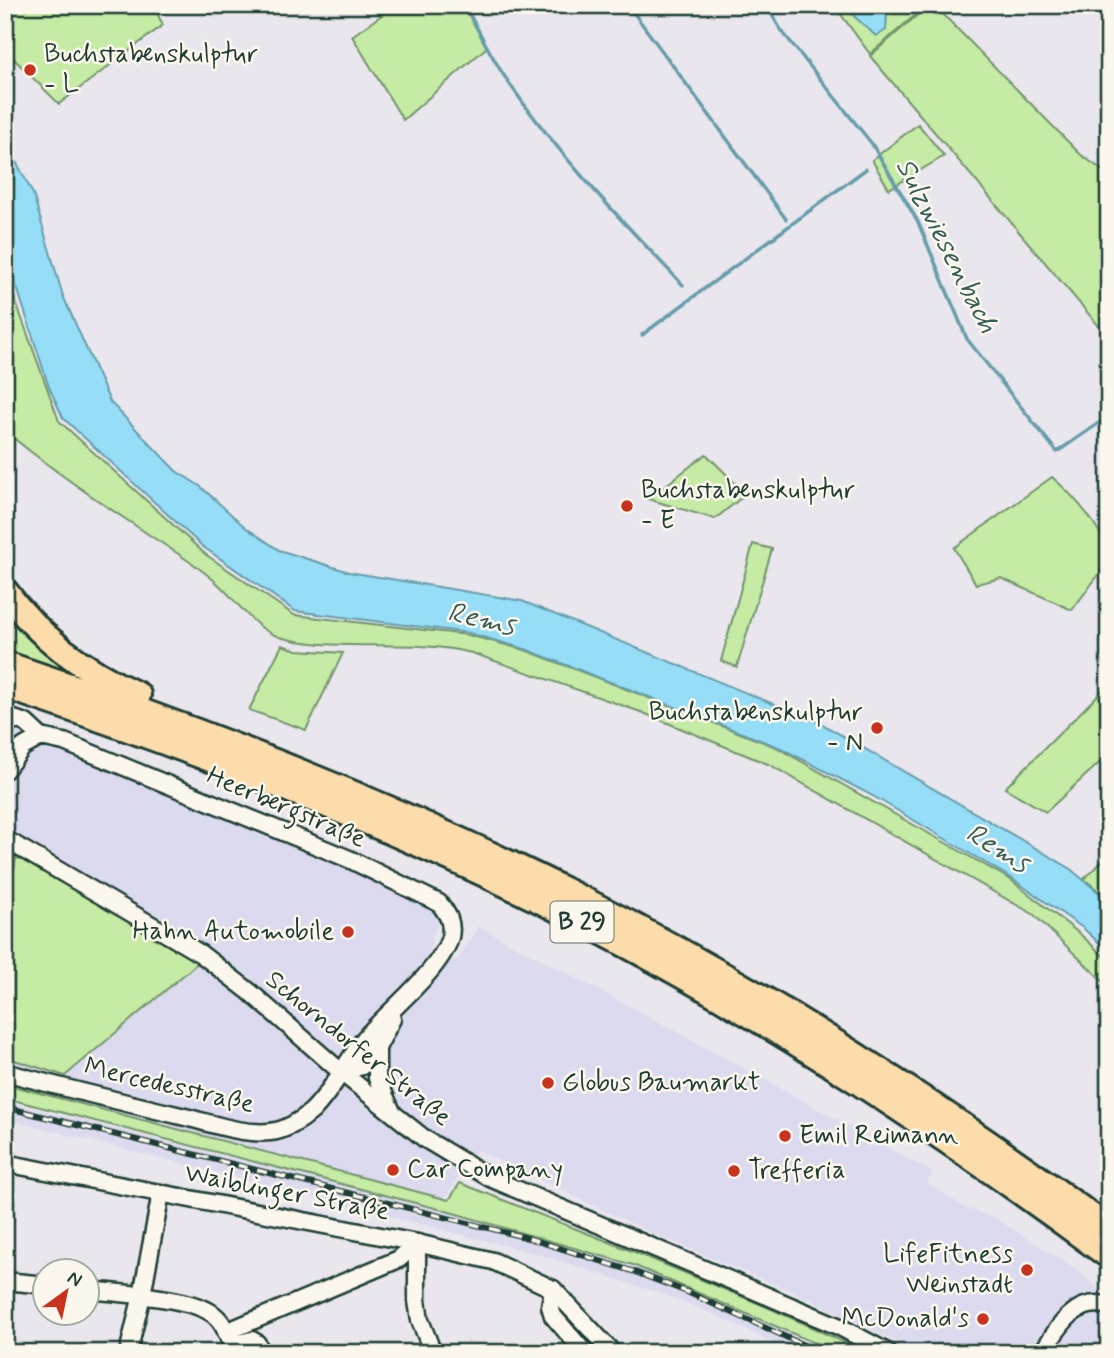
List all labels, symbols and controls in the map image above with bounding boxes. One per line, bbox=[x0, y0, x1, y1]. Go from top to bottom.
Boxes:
place label: Buchstabenskulptur - L bbox=[44, 38, 258, 102]
marker: Buchstabenskulptur - L bbox=[22, 62, 38, 78]
water label: Sulzwiesenbach bbox=[886, 152, 1006, 340]
place label: Buchstabenskulptur - E bbox=[641, 474, 855, 538]
marker: Buchstabenskulptur - E bbox=[619, 498, 635, 514]
water label: Rems bbox=[444, 594, 520, 646]
place label: Buchstabenskulptur - N bbox=[649, 696, 863, 760]
marker: Buchstabenskulptur - N bbox=[869, 720, 885, 736]
street label: Heerbergstraße bbox=[200, 759, 371, 860]
water label: Rems bbox=[958, 815, 1037, 884]
road number: B 29 bbox=[550, 902, 614, 942]
place label: Hahn Automobile bbox=[132, 915, 334, 949]
marker: Hahn Automobile bbox=[340, 924, 356, 940]
street label: Schorndorfer Straße bbox=[258, 963, 458, 1135]
street label: Mercedesstraße bbox=[81, 1050, 258, 1122]
place label: Globus Baumarkt bbox=[562, 1066, 760, 1100]
marker: Globus Baumarkt bbox=[540, 1075, 556, 1091]
place label: Emil Reimann bbox=[799, 1119, 958, 1153]
marker: Emil Reimann bbox=[777, 1128, 793, 1144]
place label: Car Company bbox=[407, 1153, 563, 1187]
place label: Trefferia bbox=[748, 1154, 846, 1188]
street label: Waiblinger Straße bbox=[181, 1157, 392, 1232]
marker: Car Company bbox=[385, 1162, 401, 1178]
marker: Trefferia bbox=[726, 1163, 742, 1179]
place label: LifeFitness Weinstadt bbox=[883, 1238, 1013, 1302]
north arrow bbox=[32, 1256, 102, 1326]
marker: LifeFitness Weinstadt bbox=[1019, 1262, 1035, 1278]
text: N bbox=[62, 1265, 87, 1293]
place label: McDonald's bbox=[841, 1302, 969, 1336]
marker: McDonald's bbox=[975, 1311, 991, 1327]

